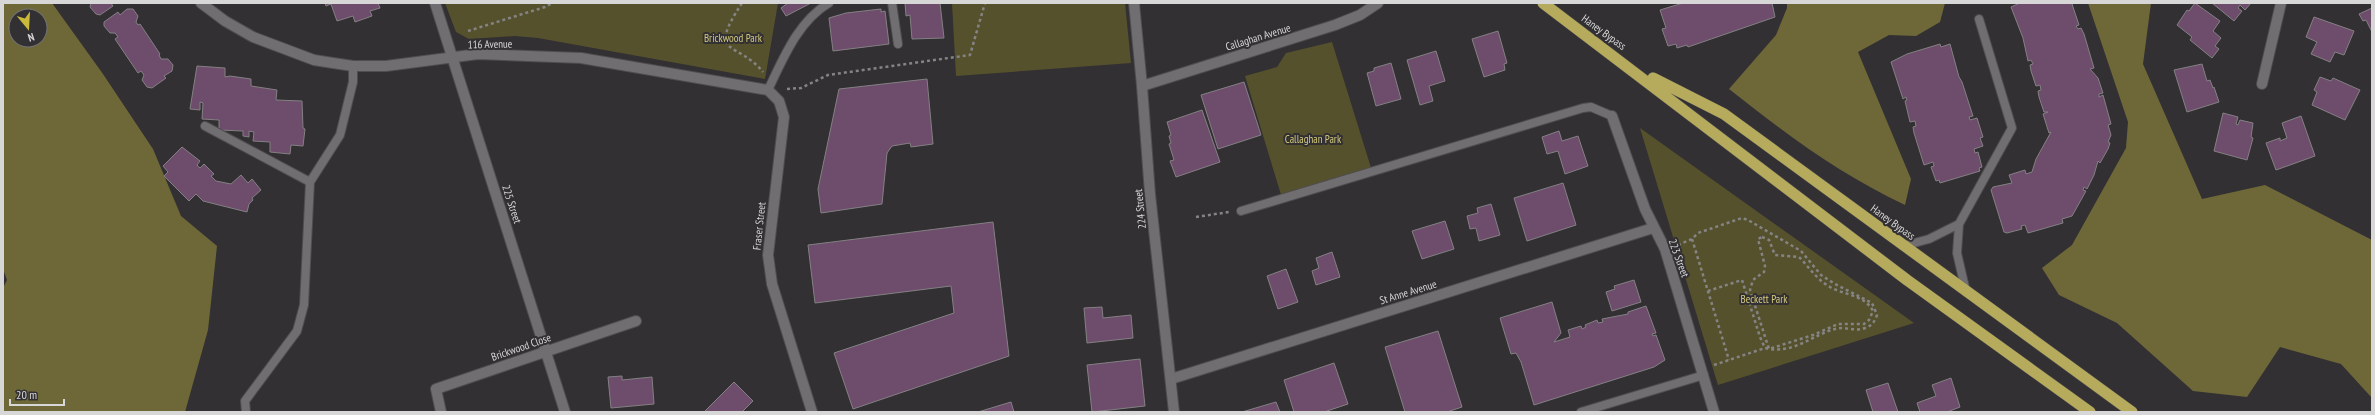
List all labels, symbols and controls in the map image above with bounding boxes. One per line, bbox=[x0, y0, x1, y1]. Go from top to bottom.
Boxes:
north arrow bbox=[8, 8, 48, 48]
street label: Haney Bypass bbox=[1579, 11, 1629, 53]
street label: Callaghan Avenue bbox=[1224, 20, 1293, 54]
text: N bbox=[26, 30, 36, 45]
park label: Brickwood Park bbox=[704, 31, 763, 45]
street label: 116 Avenue bbox=[468, 37, 513, 51]
park label: Callaghan Park bbox=[1285, 132, 1342, 146]
street label: 225 Street bbox=[499, 183, 525, 225]
street label: 224 Street bbox=[1131, 188, 1149, 230]
street label: Fraser Street bbox=[750, 201, 768, 251]
street label: Haney Bypass bbox=[1868, 201, 1918, 243]
street label: 223 Street bbox=[1666, 237, 1692, 279]
street label: St Anne Avenue bbox=[1378, 277, 1439, 307]
park label: Beckett Park bbox=[1741, 292, 1788, 306]
street label: Brickwood Close bbox=[489, 330, 553, 364]
scale bar bbox=[10, 381, 64, 407]
text: 20 m bbox=[16, 387, 37, 402]

